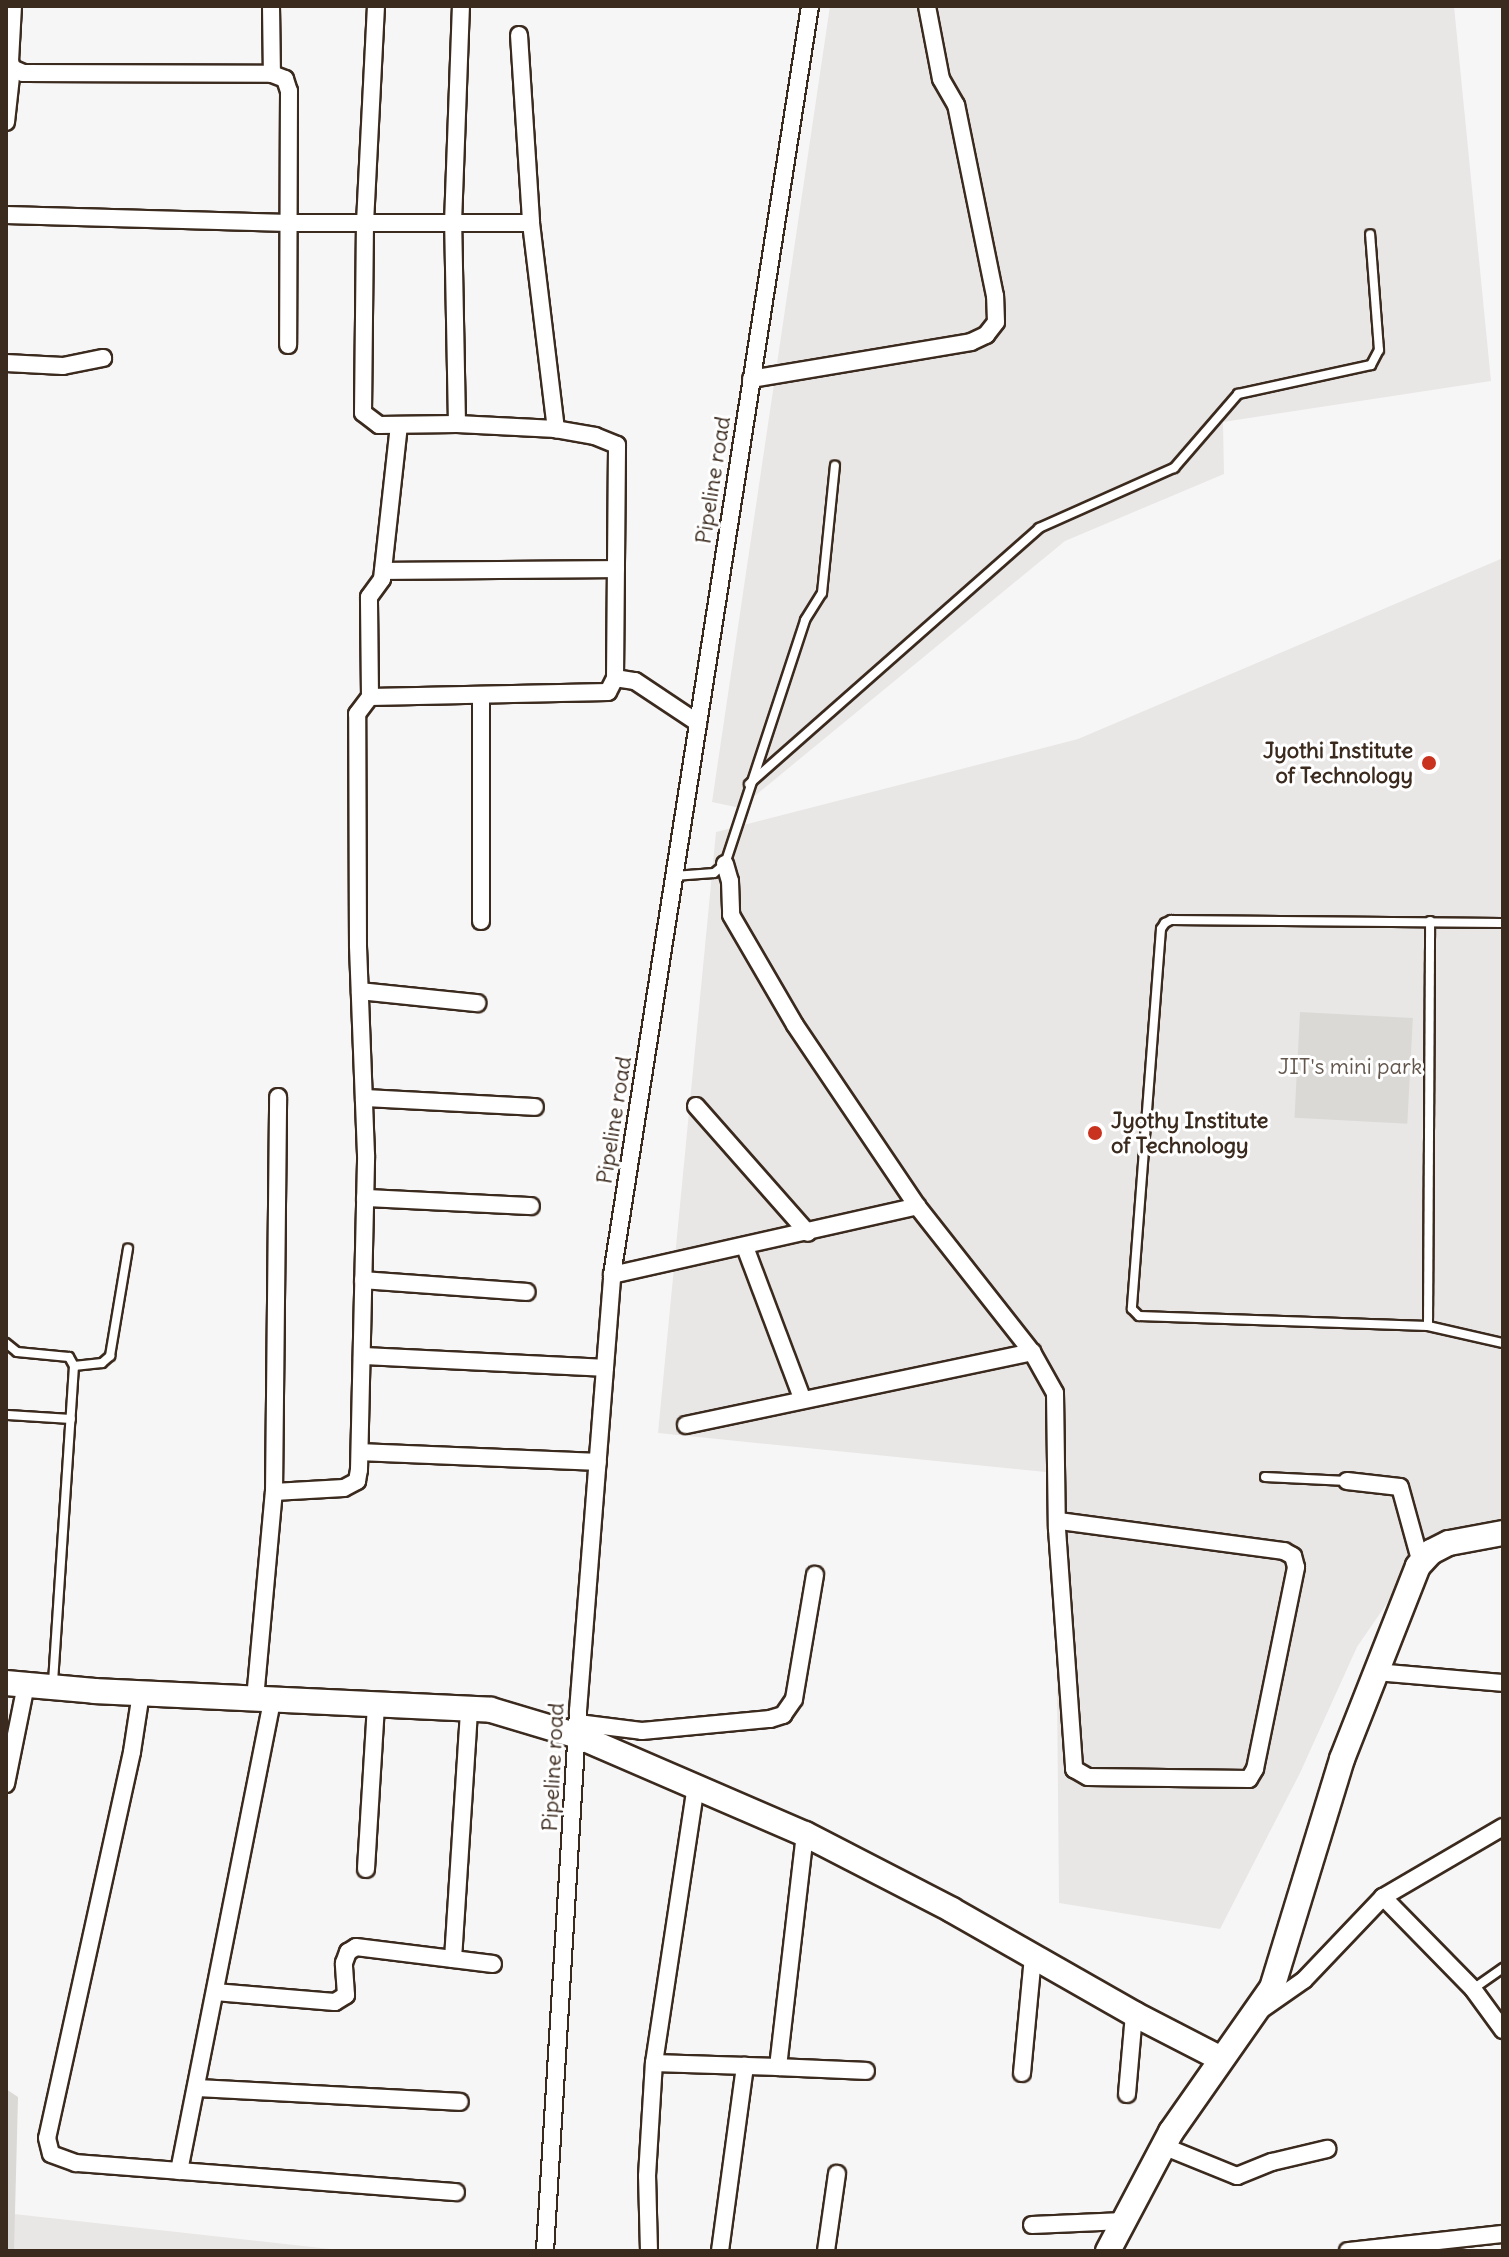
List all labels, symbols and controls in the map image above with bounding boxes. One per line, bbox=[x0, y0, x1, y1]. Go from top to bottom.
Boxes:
street label: Pipeline road bbox=[690, 414, 736, 546]
place label: Jyothi Institute of Technology bbox=[1263, 737, 1413, 788]
marker: Jyothi Institute of Technology bbox=[1420, 754, 1438, 772]
street label: Pipeline road bbox=[591, 1054, 637, 1186]
park label: JIT's mini park bbox=[1278, 1054, 1422, 1080]
place label: Jyothy Institute of Technology bbox=[1111, 1107, 1268, 1158]
marker: Jyothy Institute of Technology bbox=[1086, 1124, 1104, 1142]
street label: Pipeline road bbox=[536, 1702, 570, 1832]

